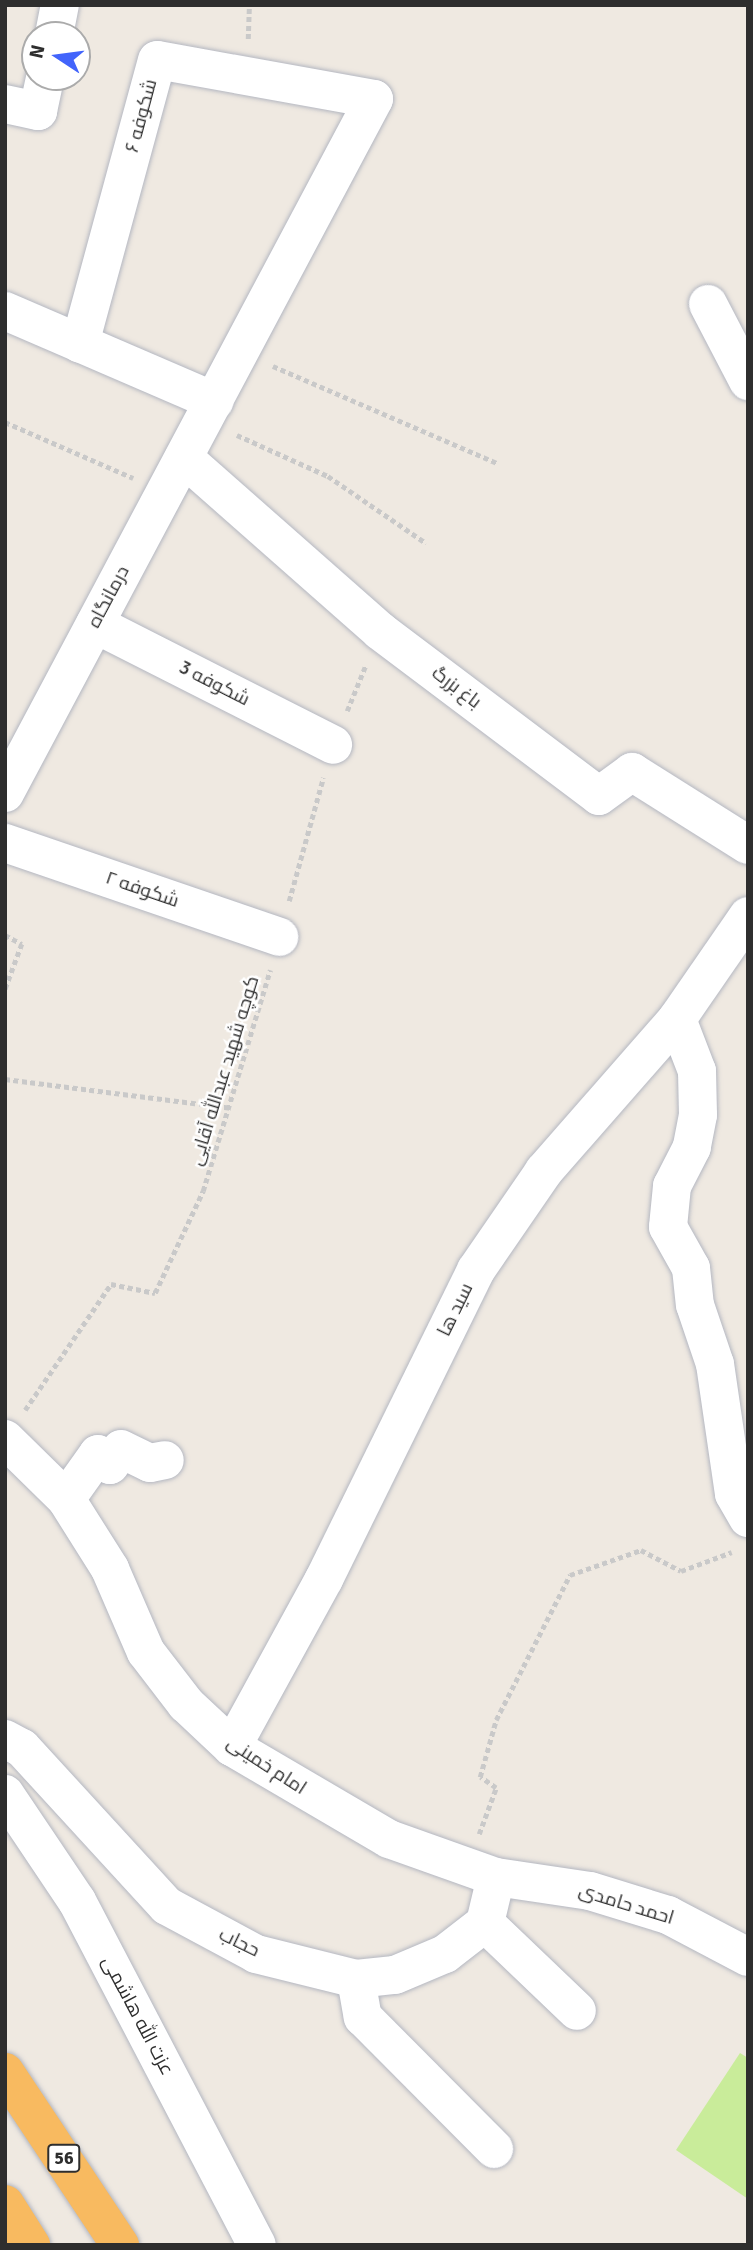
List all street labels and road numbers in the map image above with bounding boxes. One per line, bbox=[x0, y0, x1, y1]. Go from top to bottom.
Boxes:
street label: شکوفه ۶ bbox=[121, 77, 163, 155]
street label: درمانگاه bbox=[83, 562, 135, 632]
street label: شکوفه 3 bbox=[175, 657, 253, 711]
street label: باغ بزرگ bbox=[427, 662, 485, 714]
street label: شکوفه ۲ bbox=[102, 867, 182, 913]
street label: کوچه شهید عبدالله آقایی bbox=[185, 973, 265, 1169]
street label: سید ها bbox=[433, 1280, 479, 1340]
street label: امام خمینی bbox=[222, 1732, 310, 1800]
street label: احمد حامدی bbox=[576, 1880, 676, 1930]
street label: حجاب bbox=[215, 1923, 263, 1963]
street label: عزت الله هاشمی bbox=[96, 1953, 178, 2079]
road number: 56 bbox=[46, 2144, 82, 2172]

